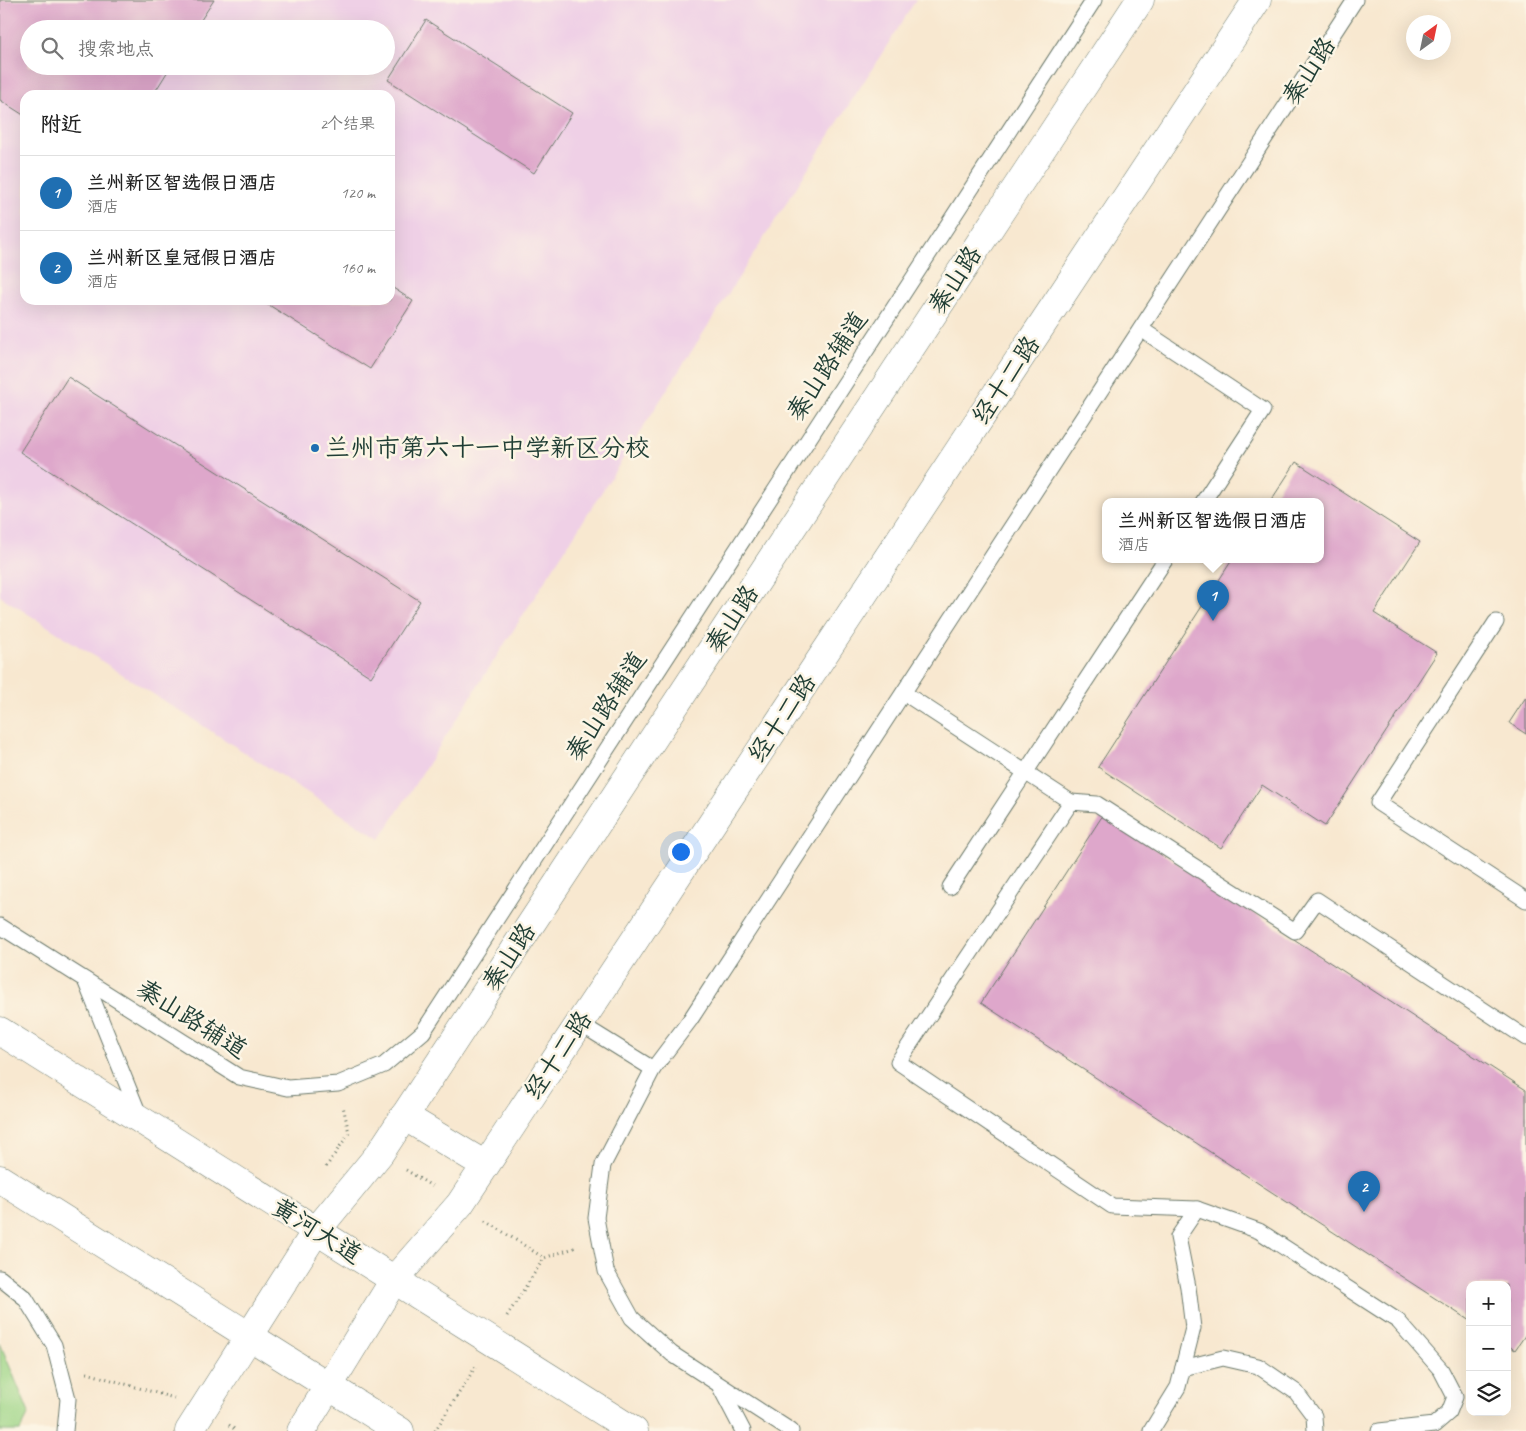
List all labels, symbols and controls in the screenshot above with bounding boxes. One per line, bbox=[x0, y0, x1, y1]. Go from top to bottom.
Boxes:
north arrow bbox=[1406, 15, 1451, 60]
search box bbox=[20, 20, 395, 75]
street label: 秦山路 bbox=[1275, 31, 1343, 111]
icon: search bbox=[38, 34, 66, 62]
text: 搜索地点 bbox=[78, 37, 154, 61]
text: 附近 bbox=[40, 111, 82, 137]
text: 2个结果 bbox=[320, 114, 375, 134]
text: 兰州新区智选假日酒店 bbox=[87, 171, 277, 195]
text: 1 bbox=[52, 183, 60, 203]
text: 120 m bbox=[341, 183, 375, 203]
text: 酒店 bbox=[87, 197, 119, 217]
street label: 秦山路 bbox=[921, 240, 989, 320]
text: 兰州新区皇冠假日酒店 bbox=[87, 246, 277, 270]
text: 2 bbox=[52, 258, 60, 278]
text: 160 m bbox=[341, 258, 375, 278]
text: 酒店 bbox=[87, 272, 119, 292]
street label: 秦山路辅道 bbox=[780, 305, 874, 427]
street label: 经十二路 bbox=[965, 330, 1047, 430]
place label: 兰州市第六十一中学新区分校 bbox=[325, 432, 650, 464]
marker: 兰州市第六十一中学新区分校 bbox=[309, 442, 321, 454]
popup bbox=[1102, 498, 1324, 563]
text: 兰州新区智选假日酒店 bbox=[1118, 509, 1308, 533]
text: 酒店 bbox=[1118, 535, 1150, 555]
street label: 秦山路 bbox=[698, 579, 766, 659]
pin: 1 bbox=[1197, 580, 1229, 621]
street label: 秦山路辅道 bbox=[559, 645, 653, 767]
street label: 经十二路 bbox=[741, 668, 823, 768]
your location bbox=[668, 839, 694, 865]
street label: 秦山路 bbox=[475, 917, 543, 997]
street label: 秦山路辅道 bbox=[131, 972, 253, 1066]
street label: 经十二路 bbox=[517, 1005, 599, 1105]
pin: 2 bbox=[1348, 1171, 1380, 1212]
street label: 黄河大道 bbox=[266, 1191, 368, 1271]
map controls bbox=[1466, 1281, 1511, 1416]
button: + bbox=[1466, 1281, 1511, 1326]
button: − bbox=[1466, 1326, 1511, 1371]
button: layers bbox=[1466, 1371, 1511, 1416]

